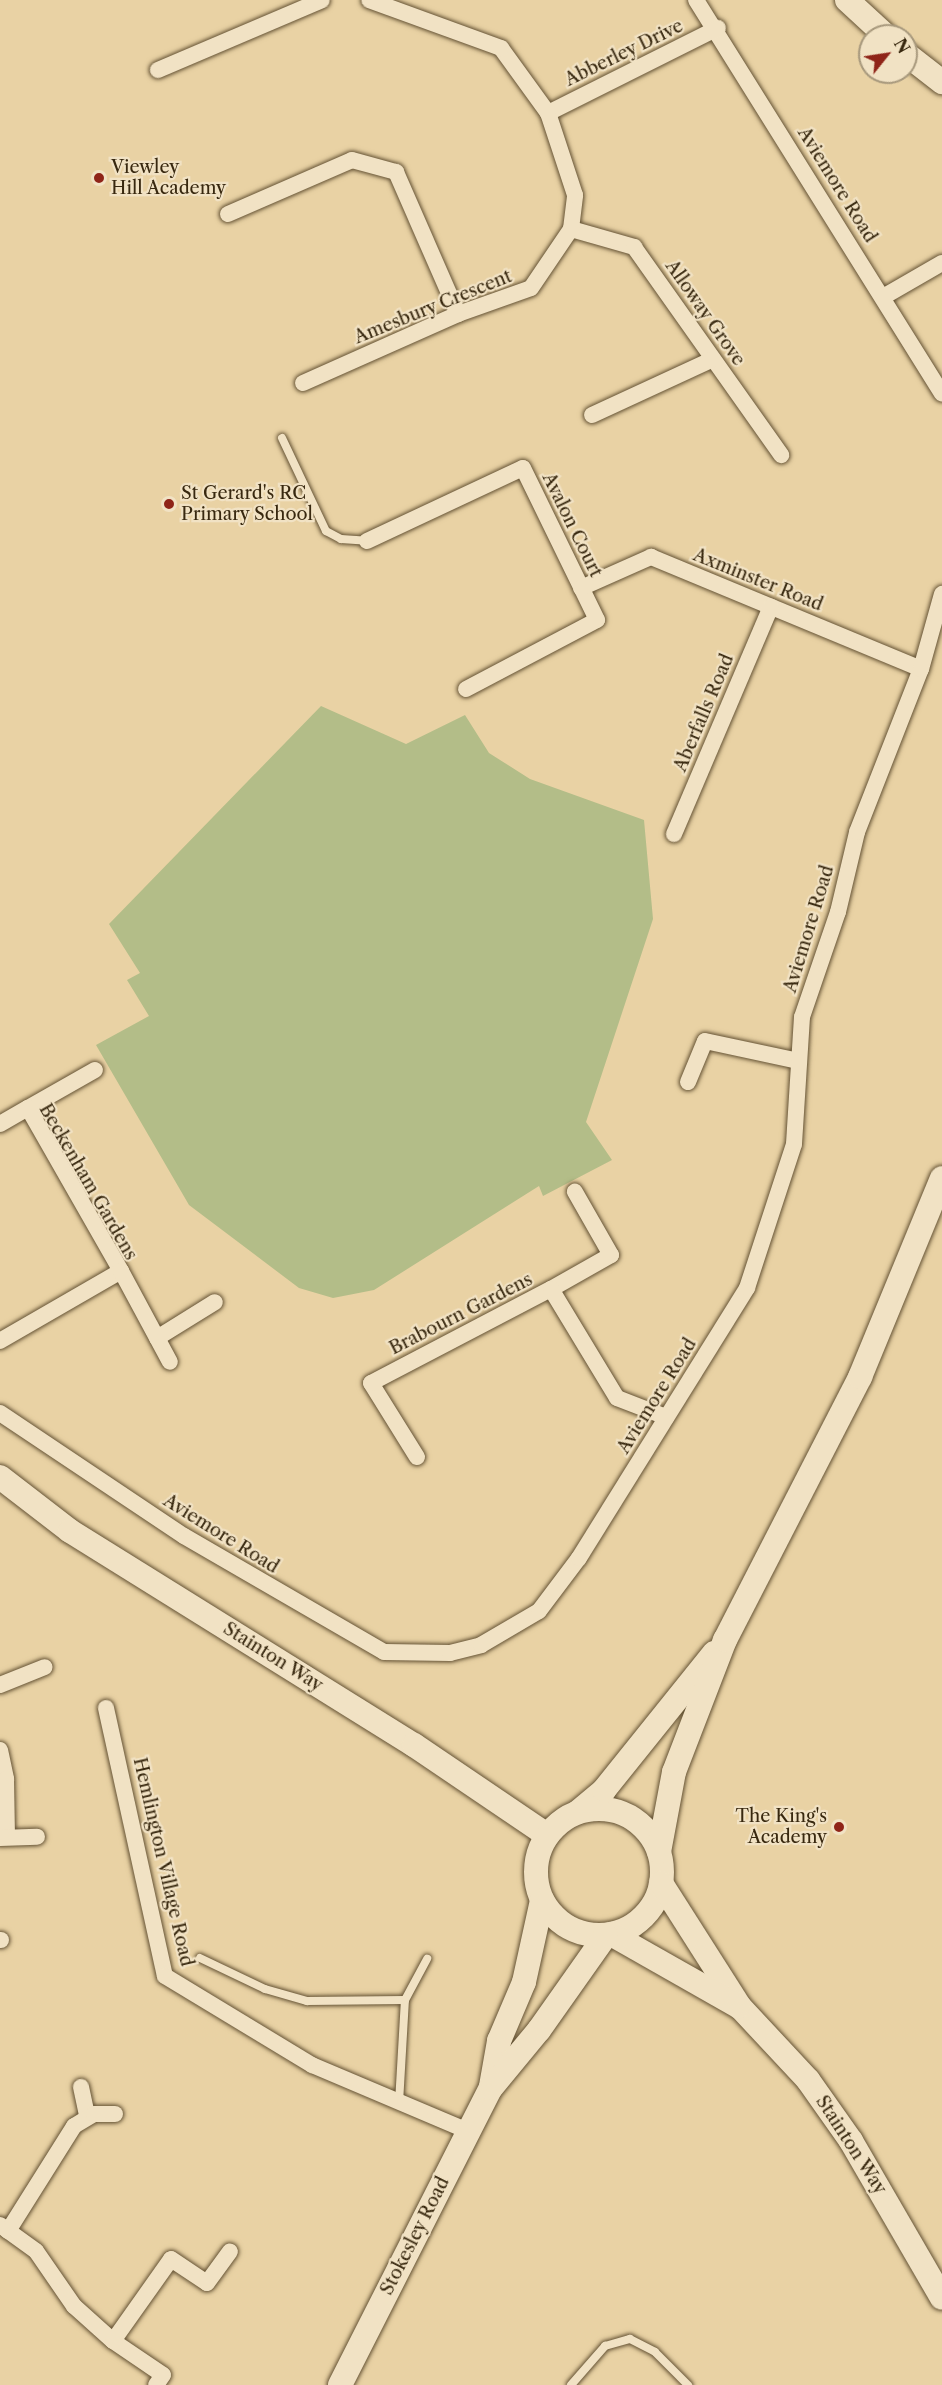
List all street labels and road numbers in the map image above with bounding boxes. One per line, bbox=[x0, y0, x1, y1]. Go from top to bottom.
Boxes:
street label: Abberley Drive bbox=[561, 15, 687, 91]
street label: Aviemore Road bbox=[793, 123, 881, 247]
street label: Alloway Grove bbox=[660, 256, 750, 370]
street label: Amesbury Crescent bbox=[351, 265, 515, 349]
street label: Avalon Court bbox=[537, 469, 607, 581]
street label: Axminster Road bbox=[690, 544, 826, 616]
street label: Aberfalls Road bbox=[670, 651, 738, 775]
street label: Aviemore Road bbox=[779, 863, 839, 995]
street label: Beckenham Gardens bbox=[34, 1100, 142, 1264]
street label: Brabourn Gardens bbox=[386, 1269, 536, 1359]
street label: Aviemore Road bbox=[613, 1334, 701, 1458]
street label: Aviemore Road bbox=[159, 1490, 283, 1578]
street label: Stainton Way bbox=[219, 1618, 327, 1696]
street label: Hemlington Village Road bbox=[128, 1755, 198, 1969]
street label: Stainton Way bbox=[811, 2091, 891, 2199]
street label: Stokesley Road bbox=[376, 2173, 454, 2299]

